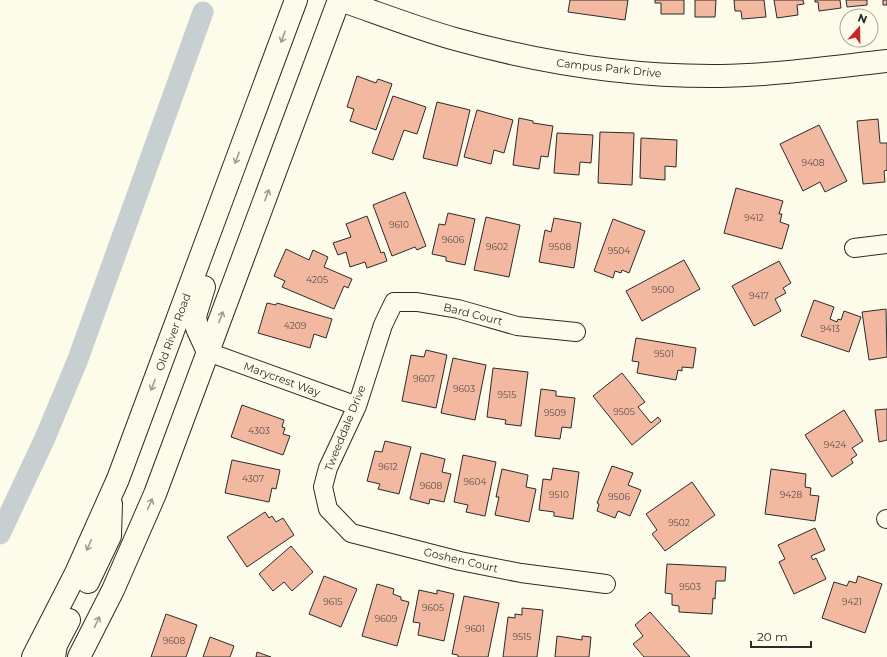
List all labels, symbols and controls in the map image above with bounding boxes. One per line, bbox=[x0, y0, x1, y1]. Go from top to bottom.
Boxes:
north arrow bbox=[839, 8, 879, 48]
text: N bbox=[856, 11, 869, 27]
one-way arrow bbox=[278, 30, 286, 42]
street label: Campus Park Drive bbox=[556, 56, 663, 81]
one-way arrow bbox=[233, 152, 241, 164]
house number: 9408 bbox=[801, 157, 825, 168]
one-way arrow bbox=[263, 189, 271, 201]
house number: 9412 bbox=[744, 212, 764, 223]
house number: 9610 bbox=[389, 219, 409, 230]
house number: 9606 bbox=[442, 234, 465, 245]
house number: 9602 bbox=[486, 241, 508, 252]
house number: 9508 bbox=[549, 241, 571, 252]
house number: 9504 bbox=[608, 245, 630, 256]
house number: 4205 bbox=[306, 274, 328, 285]
house number: 9500 bbox=[652, 284, 674, 295]
house number: 9417 bbox=[749, 290, 769, 301]
street label: Old River Road bbox=[152, 291, 194, 373]
street label: Bard Court bbox=[442, 300, 504, 328]
one-way arrow bbox=[218, 311, 226, 323]
house number: 4209 bbox=[284, 320, 307, 331]
house number: 9413 bbox=[820, 323, 840, 334]
house number: 9501 bbox=[654, 348, 674, 359]
street label: Marycrest Way bbox=[242, 359, 322, 399]
house number: 9607 bbox=[413, 373, 435, 384]
one-way arrow bbox=[148, 379, 156, 391]
street label: Tweeddale Drive bbox=[321, 383, 369, 473]
house number: 9603 bbox=[453, 383, 475, 394]
house number: 9515 bbox=[498, 389, 516, 400]
house number: 9505 bbox=[613, 406, 635, 417]
house number: 9509 bbox=[544, 407, 567, 418]
house number: 4303 bbox=[248, 425, 270, 436]
house number: 9424 bbox=[824, 439, 846, 450]
house number: 9612 bbox=[378, 461, 398, 472]
house number: 4307 bbox=[242, 473, 264, 484]
house number: 9604 bbox=[464, 476, 486, 487]
house number: 9608 bbox=[420, 480, 443, 491]
house number: 9510 bbox=[549, 489, 569, 500]
house number: 9428 bbox=[780, 489, 802, 500]
house number: 9506 bbox=[608, 491, 631, 502]
one-way arrow bbox=[147, 498, 155, 510]
house number: 9502 bbox=[668, 517, 690, 528]
one-way arrow bbox=[84, 538, 92, 550]
street label: Goshen Court bbox=[422, 545, 500, 575]
house number: 9503 bbox=[679, 581, 701, 592]
house number: 9615 bbox=[323, 596, 343, 607]
house number: 9421 bbox=[842, 596, 862, 607]
house number: 9605 bbox=[422, 602, 444, 613]
house number: 9609 bbox=[375, 613, 398, 624]
one-way arrow bbox=[94, 617, 101, 629]
house number: 9601 bbox=[465, 623, 485, 634]
scale bar bbox=[751, 623, 811, 649]
text: 20 m bbox=[757, 629, 788, 644]
house number: 9515 bbox=[513, 631, 531, 642]
house number: 9608 bbox=[163, 635, 186, 646]

